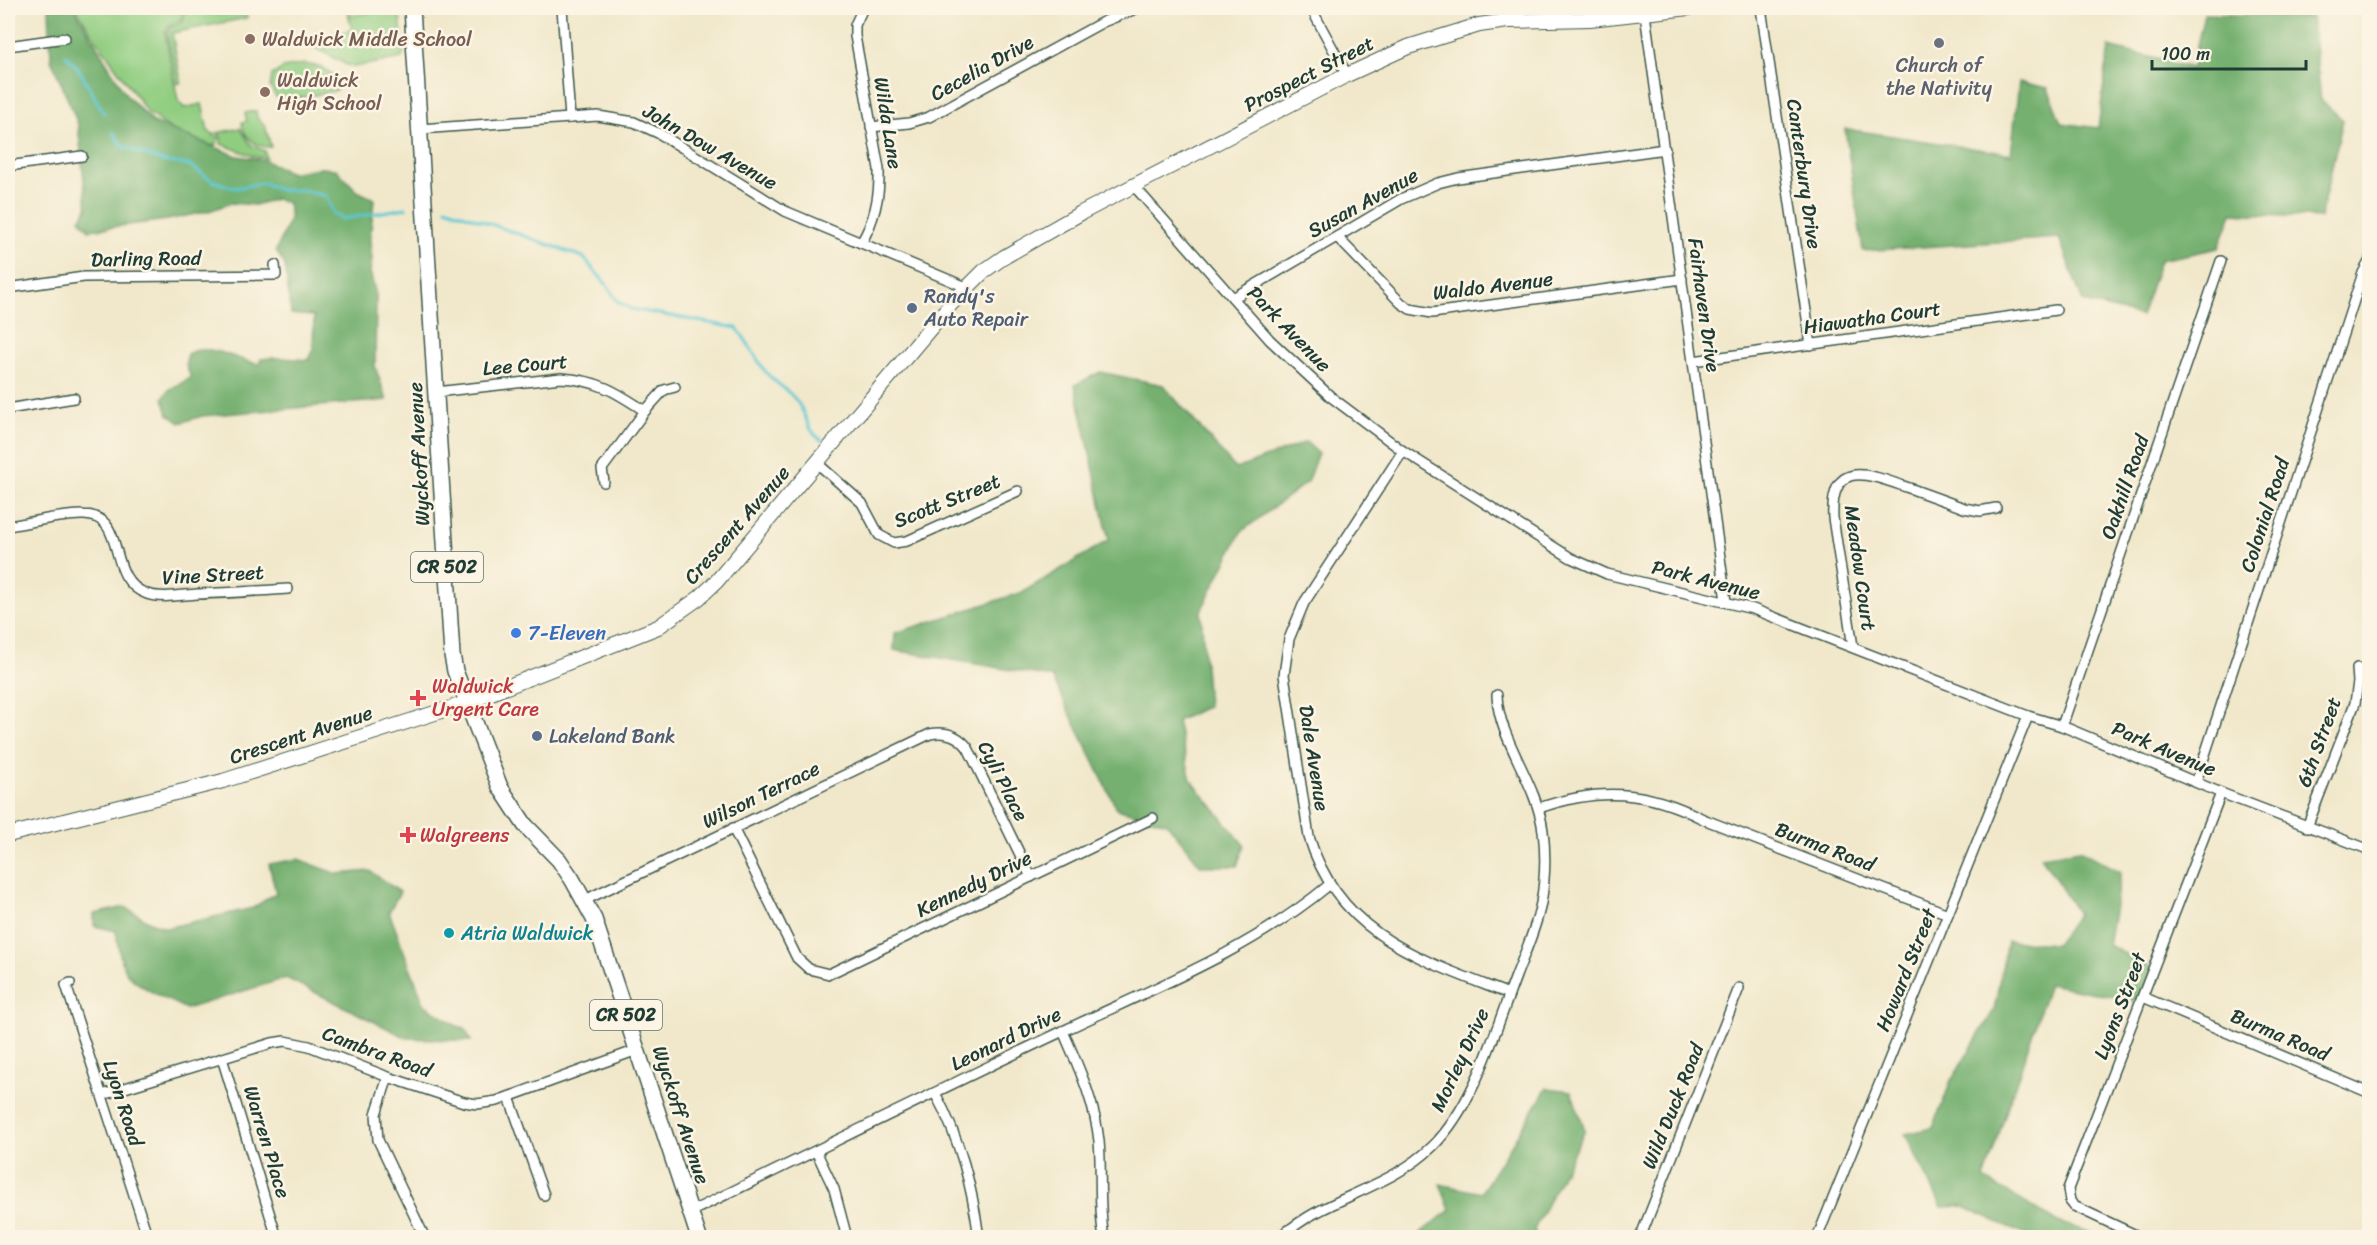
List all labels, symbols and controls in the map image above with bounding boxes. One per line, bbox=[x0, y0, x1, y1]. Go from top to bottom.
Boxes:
place label: Waldwick Middle School bbox=[262, 22, 473, 57]
street label: Cecelia Drive bbox=[924, 25, 1041, 111]
street label: Prospect Street bbox=[1238, 26, 1381, 122]
marker: Waldwick Middle School bbox=[243, 32, 257, 46]
scale bar bbox=[2152, 33, 2306, 71]
marker: Church of the Nativity bbox=[1932, 36, 1946, 50]
text: 100 m bbox=[2161, 38, 2210, 70]
place label: Church of the Nativity bbox=[1886, 48, 1993, 106]
place label: Waldwick High School bbox=[277, 63, 383, 121]
street label: Wilda Lane bbox=[863, 74, 913, 172]
marker: Waldwick High School bbox=[258, 85, 272, 99]
street label: John Dow Avenue bbox=[635, 94, 784, 200]
street label: Canterbury Drive bbox=[1776, 97, 1832, 251]
street label: Susan Avenue bbox=[1301, 158, 1425, 248]
street label: Fairhaven Drive bbox=[1677, 236, 1731, 375]
street label: Darling Road bbox=[91, 241, 203, 277]
street label: Waldo Avenue bbox=[1431, 261, 1555, 311]
street label: Park Avenue bbox=[1238, 277, 1340, 381]
place label: Randy's Auto Repair bbox=[923, 279, 1029, 337]
street label: Hiawatha Court bbox=[1801, 291, 1943, 345]
marker: Randy's Auto Repair bbox=[905, 301, 919, 315]
street label: Lee Court bbox=[481, 344, 569, 386]
street label: Wyckoff Avenue bbox=[398, 381, 440, 527]
street label: Oakhill Road bbox=[2091, 428, 2160, 544]
street label: Colonial Road bbox=[2230, 452, 2300, 577]
street label: Crescent Avenue bbox=[675, 457, 799, 593]
street label: Scott Street bbox=[888, 464, 1006, 538]
street label: Meadow Court bbox=[1834, 503, 1886, 633]
street label: Park Avenue bbox=[1648, 550, 1764, 610]
road number: CR 502 bbox=[411, 552, 483, 582]
street label: Vine Street bbox=[161, 555, 265, 595]
place label: 7-Eleven bbox=[528, 616, 606, 651]
marker: 7-Eleven bbox=[509, 626, 523, 640]
place label: Waldwick Urgent Care bbox=[432, 669, 539, 727]
marker: Waldwick Urgent Care bbox=[409, 689, 427, 707]
street label: 6th Street bbox=[2286, 692, 2352, 792]
street label: Crescent Avenue bbox=[225, 695, 377, 775]
street label: Dale Avenue bbox=[1288, 702, 1340, 814]
street label: Park Avenue bbox=[2106, 711, 2222, 787]
place label: Lakeland Bank bbox=[549, 719, 676, 754]
marker: Lakeland Bank bbox=[530, 729, 544, 743]
street label: Cyli Place bbox=[968, 735, 1038, 828]
street label: Wilson Terrace bbox=[696, 751, 826, 839]
street label: Burma Road bbox=[1770, 812, 1882, 883]
place label: Walgreens bbox=[420, 818, 510, 853]
marker: Walgreens bbox=[401, 828, 415, 842]
street label: Kennedy Drive bbox=[910, 841, 1038, 927]
street label: Howard Street bbox=[1865, 902, 1947, 1037]
place label: Atria Waldwick bbox=[460, 916, 594, 951]
marker: Atria Waldwick bbox=[442, 926, 456, 940]
street label: Lyons Street bbox=[2084, 947, 2157, 1065]
street label: Leonard Drive bbox=[945, 997, 1067, 1081]
street label: Burma Road bbox=[2225, 998, 2336, 1072]
road number: CR 502 bbox=[590, 1000, 662, 1030]
street label: Morley Drive bbox=[1421, 1002, 1499, 1118]
street label: Cambra Road bbox=[317, 1016, 438, 1089]
street label: Wild Duck Road bbox=[1632, 1036, 1715, 1174]
street label: Wyckoff Avenue bbox=[642, 1041, 720, 1189]
street label: Lyon Road bbox=[93, 1055, 154, 1152]
street label: Warren Place bbox=[233, 1081, 301, 1203]

